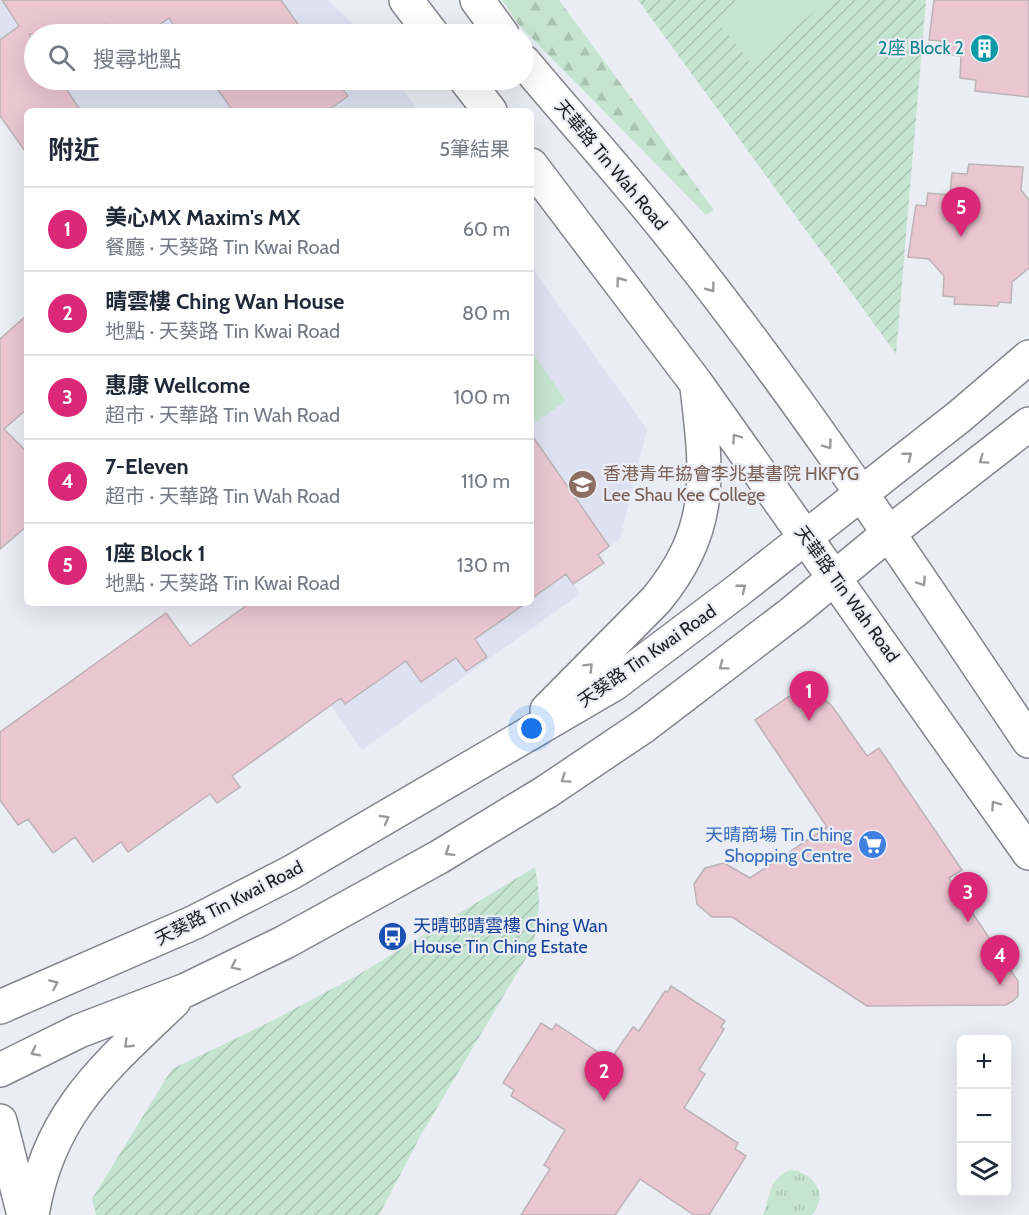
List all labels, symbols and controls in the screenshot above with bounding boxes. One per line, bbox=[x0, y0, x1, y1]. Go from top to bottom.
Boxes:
search box bbox=[24, 24, 534, 90]
building icon: 2座 Block 2 bbox=[969, 32, 1001, 64]
place label: 2座 Block 2 bbox=[878, 37, 964, 59]
icon: search bbox=[45, 41, 78, 74]
text: 搜尋地點 bbox=[93, 46, 181, 73]
street label: 天華路 Tin Wah Road bbox=[550, 95, 672, 235]
text: 附近 bbox=[48, 134, 100, 166]
text: 5筆結果 bbox=[439, 137, 510, 161]
pin: 5 bbox=[942, 188, 980, 237]
text: 美心MX Maxim's MX bbox=[105, 204, 300, 231]
text: 1 bbox=[64, 217, 71, 241]
text: 60 m bbox=[463, 217, 510, 241]
text: 餐廳 · 天葵路 Tin Kwai Road bbox=[105, 235, 340, 259]
one-way arrow bbox=[616, 277, 627, 288]
one-way arrow bbox=[704, 282, 715, 293]
text: 晴雲樓 Ching Wan House bbox=[105, 288, 344, 315]
text: 2 bbox=[62, 301, 73, 325]
text: 80 m bbox=[462, 301, 510, 325]
text: 地點 · 天葵路 Tin Kwai Road bbox=[105, 319, 340, 343]
text: 惠康 Wellcome bbox=[105, 372, 250, 399]
text: 3 bbox=[62, 385, 73, 409]
text: 100 m bbox=[454, 385, 510, 409]
text: 超市 · 天華路 Tin Wah Road bbox=[105, 403, 340, 427]
one-way arrow bbox=[732, 434, 743, 445]
one-way arrow bbox=[821, 438, 832, 449]
one-way arrow bbox=[902, 452, 913, 463]
text: 7-Eleven bbox=[105, 453, 189, 480]
one-way arrow bbox=[979, 453, 990, 464]
place label: 香港青年拹會李兆基書院 HKFYG Lee Shau Kee College bbox=[603, 463, 859, 506]
school or university icon: 香港青年拹會李兆基書院 HKFYG Lee Shau Kee College bbox=[566, 468, 598, 500]
text: 4 bbox=[61, 469, 74, 493]
text: 110 m bbox=[461, 469, 510, 493]
text: 超市 · 天華路 Tin Wah Road bbox=[105, 484, 340, 508]
street label: 天華路 Tin Wah Road bbox=[790, 522, 904, 666]
text: 1座 Block 1 bbox=[105, 540, 206, 567]
text: 5 bbox=[62, 553, 73, 577]
text: 130 m bbox=[457, 553, 510, 577]
text: 地點 · 天葵路 Tin Kwai Road bbox=[105, 571, 340, 595]
one-way arrow bbox=[915, 575, 926, 586]
one-way arrow bbox=[735, 584, 746, 595]
street label: 天葵路 Tin Kwai Road bbox=[574, 600, 720, 712]
one-way arrow bbox=[719, 658, 730, 669]
one-way arrow bbox=[582, 664, 593, 675]
pin: 1 bbox=[790, 672, 828, 721]
your location bbox=[517, 714, 546, 743]
one-way arrow bbox=[560, 772, 571, 783]
one-way arrow bbox=[991, 800, 1002, 811]
one-way arrow bbox=[379, 815, 389, 827]
place label: 天晴商場 Tin Ching Shopping Centre bbox=[705, 824, 853, 867]
supermarket icon: 天晴商場 Tin Ching Shopping Centre bbox=[857, 829, 889, 861]
one-way arrow bbox=[445, 844, 455, 856]
street label: 天葵路 Tin Kwai Road bbox=[151, 856, 307, 950]
pin: 3 bbox=[948, 872, 988, 922]
place label: 天晴邨晴雲樓 Ching Wan House Tin Ching Estate bbox=[413, 915, 608, 958]
bus stop icon: 天晴邨晴雲樓 Ching Wan House Tin Ching Estate bbox=[376, 920, 408, 952]
pin: 4 bbox=[980, 936, 1020, 985]
one-way arrow bbox=[231, 959, 242, 971]
one-way arrow bbox=[47, 979, 58, 991]
map controls bbox=[957, 1035, 1011, 1197]
button: + bbox=[957, 1035, 1011, 1089]
one-way arrow bbox=[125, 1037, 136, 1048]
one-way arrow bbox=[30, 1045, 41, 1057]
pin: 2 bbox=[584, 1052, 624, 1101]
button: − bbox=[957, 1089, 1011, 1143]
button: layers bbox=[957, 1143, 1011, 1197]

